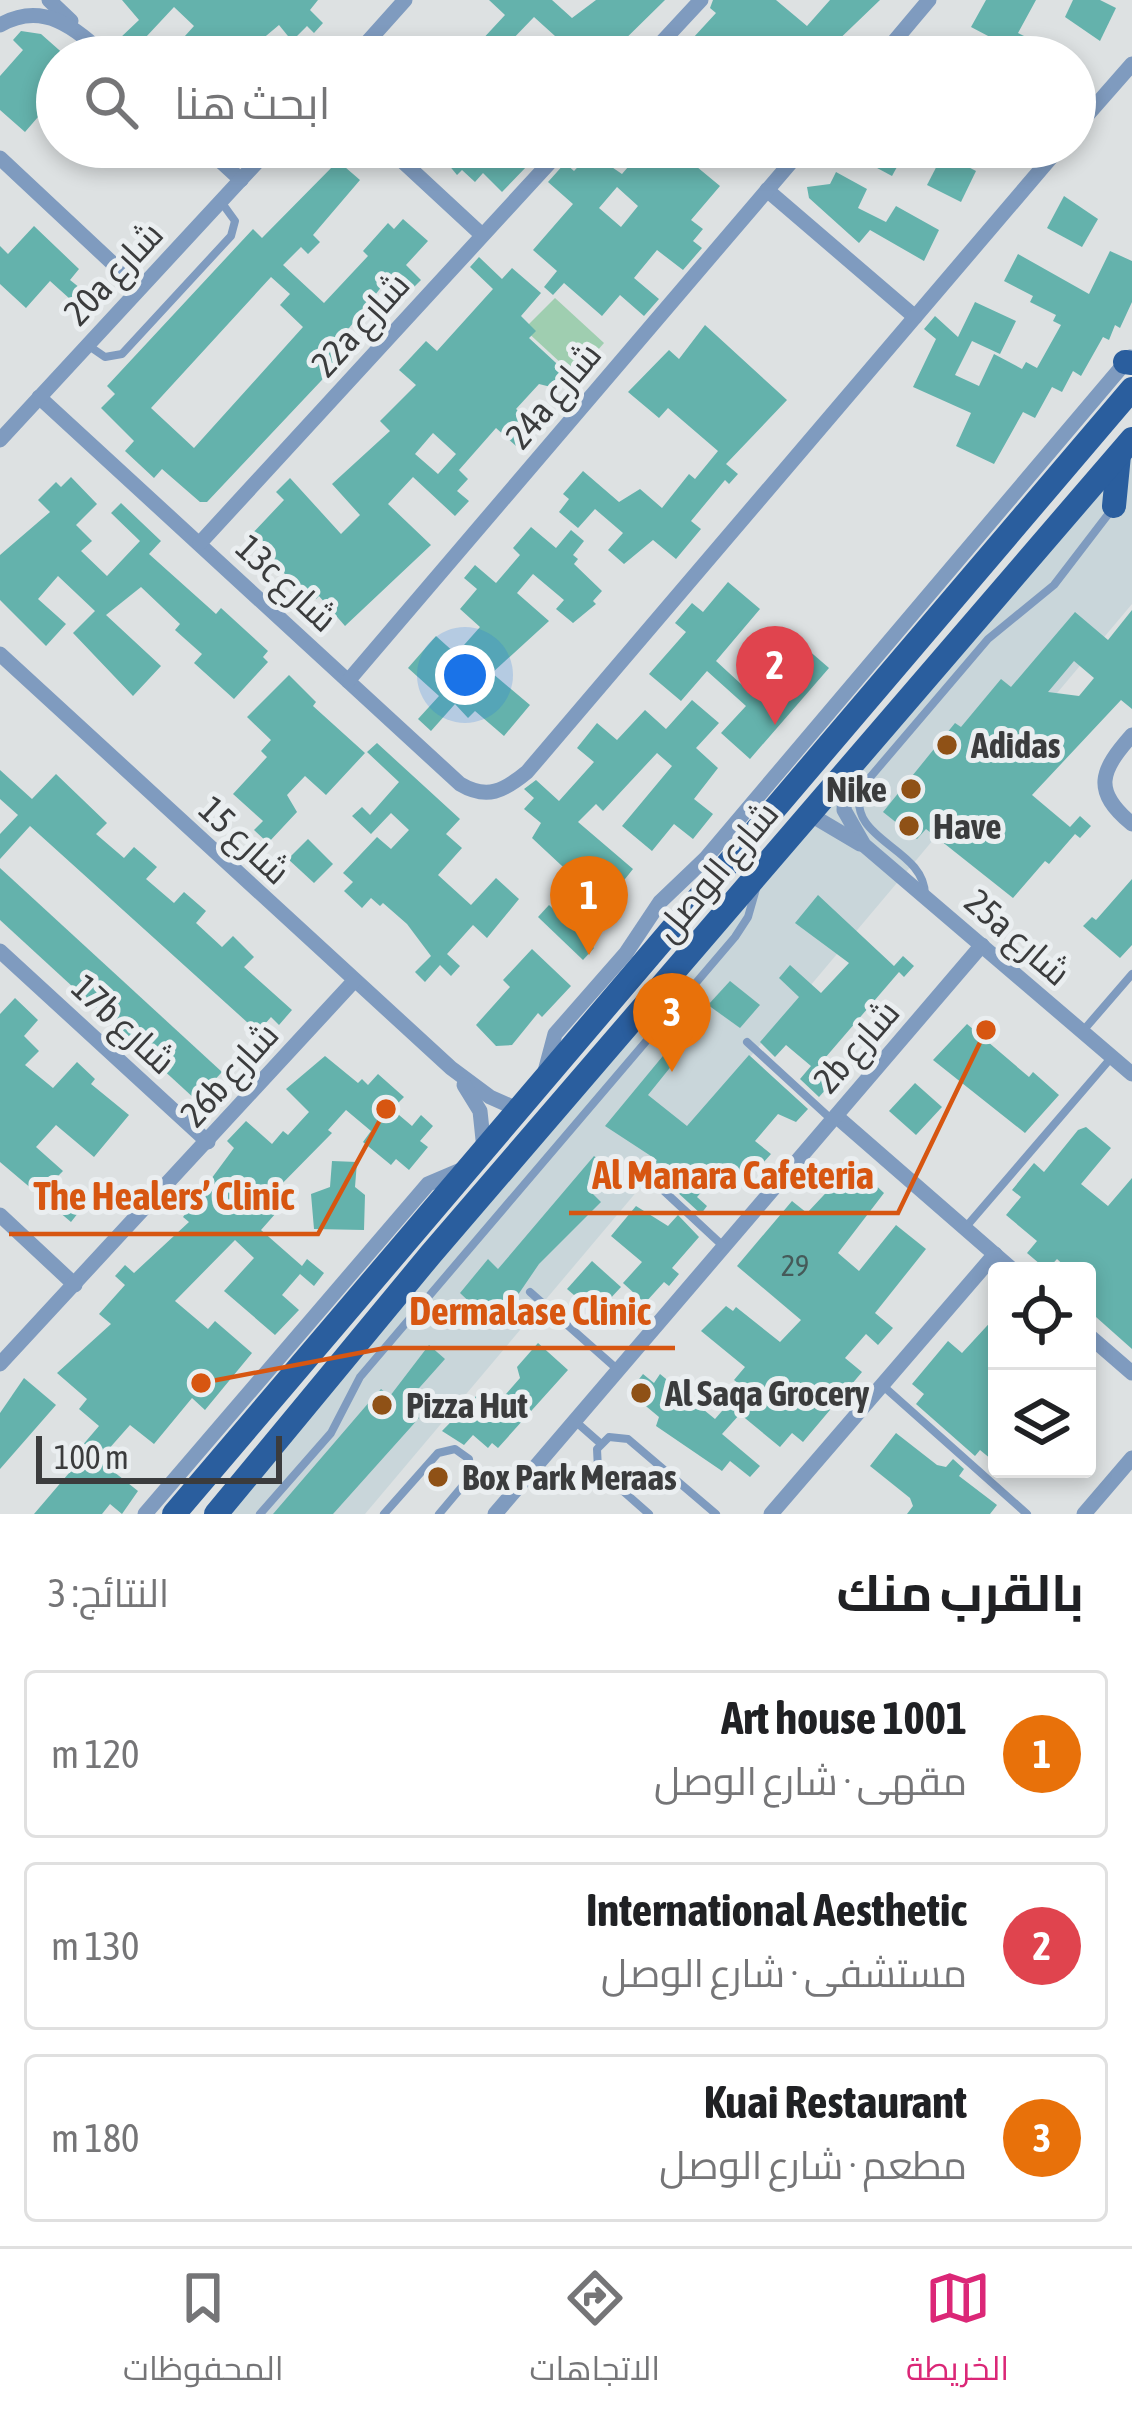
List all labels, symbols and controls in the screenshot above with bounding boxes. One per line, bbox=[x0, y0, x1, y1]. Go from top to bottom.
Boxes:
search box bbox=[36, 36, 1096, 168]
icon: search bbox=[78, 69, 144, 135]
text: ابحث هنا bbox=[174, 77, 331, 129]
street label: 20a شارع bbox=[55, 213, 174, 336]
street label: 22a شارع bbox=[302, 263, 420, 387]
street label: 24a شارع bbox=[497, 334, 612, 459]
street label: 13c شارع bbox=[225, 526, 346, 643]
pin: 2 bbox=[736, 626, 814, 725]
your location bbox=[435, 645, 495, 705]
place label: Adidas bbox=[970, 724, 1061, 766]
marker: Adidas bbox=[934, 732, 960, 758]
place label: Nike bbox=[826, 768, 887, 810]
marker: Nike bbox=[898, 776, 924, 802]
street label: شارع 15 bbox=[188, 788, 299, 895]
street label: شارع الوصل bbox=[645, 792, 790, 952]
place label: Have bbox=[933, 805, 1001, 847]
marker: Have bbox=[896, 813, 922, 839]
pin: 1 bbox=[550, 856, 628, 955]
street label: 25a شارع bbox=[954, 880, 1079, 997]
street label: 17b شارع bbox=[61, 966, 184, 1085]
pin: 3 bbox=[633, 973, 711, 1072]
street label: 2b شارع bbox=[805, 991, 911, 1103]
street label: 26b شارع bbox=[171, 1013, 290, 1137]
callout: Al Manara Cafeteria bbox=[569, 1138, 898, 1213]
text: Al Manara Cafeteria bbox=[591, 1153, 874, 1197]
callout: The Healers’ Clinic bbox=[9, 1159, 318, 1234]
text: The Healers’ Clinic bbox=[34, 1174, 295, 1218]
house number: 29 bbox=[781, 1248, 809, 1282]
map controls bbox=[988, 1262, 1096, 1478]
button: locate bbox=[988, 1262, 1096, 1370]
callout: Dermalase Clinic bbox=[385, 1273, 675, 1348]
text: Dermalase Clinic bbox=[409, 1289, 651, 1333]
button: layers bbox=[988, 1370, 1096, 1478]
place label: Al Saqa Grocery bbox=[664, 1372, 870, 1414]
marker: Al Saqa Grocery bbox=[628, 1380, 654, 1406]
place label: Pizza Hut bbox=[406, 1384, 528, 1426]
marker: Pizza Hut bbox=[369, 1392, 395, 1418]
scale bar bbox=[36, 1430, 282, 1483]
text: 100 m bbox=[54, 1438, 129, 1476]
place label: Box Park Meraas bbox=[462, 1456, 677, 1498]
marker: Box Park Meraas bbox=[425, 1464, 451, 1490]
text: بالقرب منك bbox=[836, 1563, 1084, 1622]
text: النتائج: 3 bbox=[48, 1571, 169, 1615]
text: Art house 1001 bbox=[721, 1692, 967, 1744]
text: 120 m bbox=[51, 1732, 139, 1776]
text: 1 bbox=[1033, 1732, 1051, 1776]
text: مقهى · شارع الوصل bbox=[654, 1759, 967, 1803]
text: International Aesthetic bbox=[586, 1884, 967, 1936]
text: 130 m bbox=[51, 1924, 139, 1968]
text: 2 bbox=[1033, 1924, 1051, 1968]
text: مستشفى · شارع الوصل bbox=[601, 1951, 967, 1995]
text: Kuai Restaurant bbox=[704, 2076, 967, 2128]
text: 180 m bbox=[51, 2116, 139, 2160]
text: 3 bbox=[1033, 2116, 1051, 2160]
text: مطعم · شارع الوصل bbox=[659, 2143, 967, 2187]
tab: المحفوظات bbox=[123, 2265, 284, 2399]
tab: الاتجاهات bbox=[529, 2265, 660, 2399]
tab: الخريطة bbox=[906, 2265, 1009, 2399]

